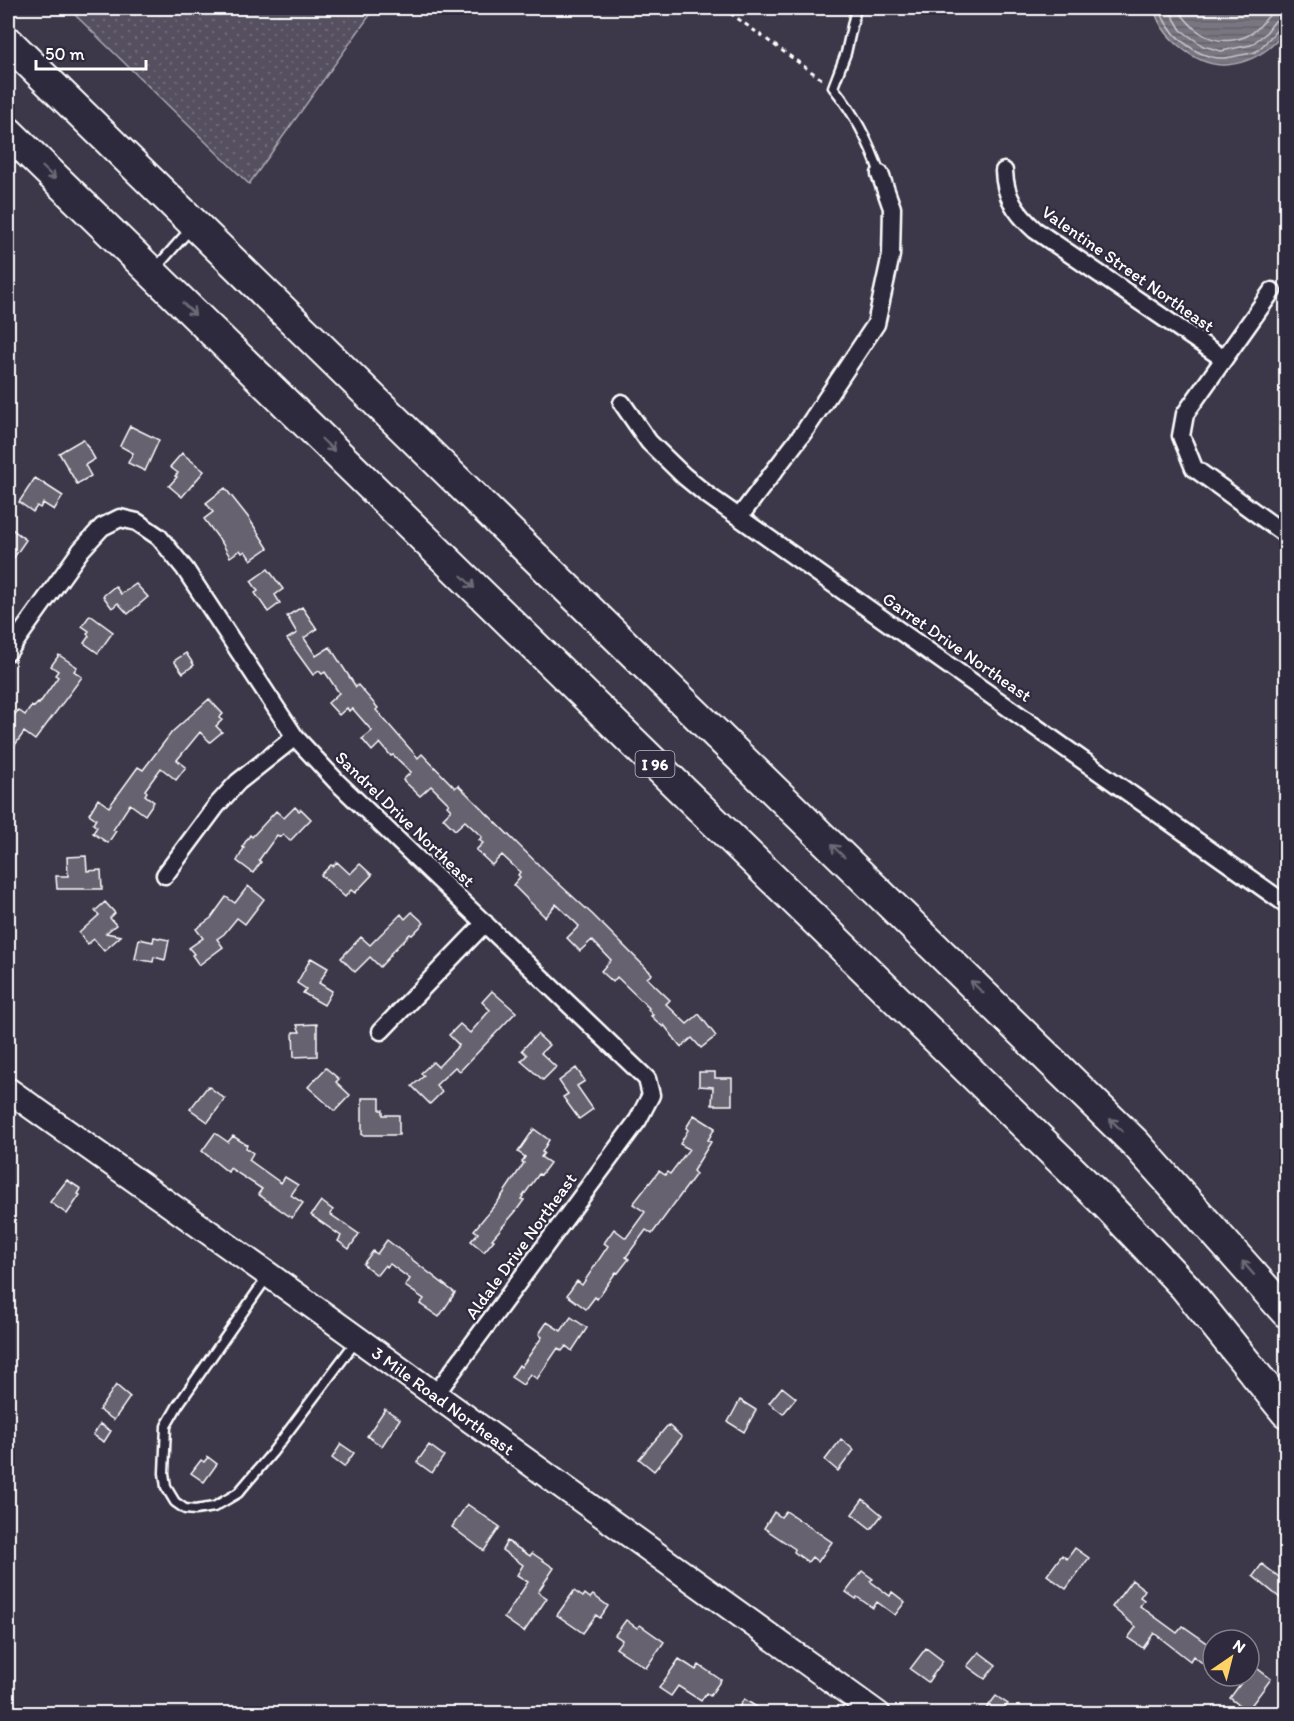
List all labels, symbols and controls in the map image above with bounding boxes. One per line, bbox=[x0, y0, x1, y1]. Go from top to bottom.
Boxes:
scale bar bbox=[36, 33, 146, 71]
text: 50 m bbox=[45, 43, 85, 65]
one-way arrow bbox=[42, 166, 57, 180]
street label: Valentine Street Northeast bbox=[1037, 201, 1219, 337]
one-way arrow bbox=[181, 302, 196, 317]
one-way arrow bbox=[321, 438, 336, 453]
one-way arrow bbox=[461, 574, 476, 589]
street label: Garret Drive Northeast bbox=[878, 587, 1036, 707]
street label: Sandrel Drive Northeast bbox=[330, 747, 480, 892]
road number: I 96 bbox=[636, 751, 674, 777]
one-way arrow bbox=[830, 844, 845, 859]
one-way arrow bbox=[970, 980, 985, 995]
one-way arrow bbox=[1108, 1117, 1123, 1132]
street label: Aldale Drive Northeast bbox=[461, 1168, 582, 1323]
one-way arrow bbox=[1241, 1261, 1255, 1276]
street label: 3 Mile Road Northeast bbox=[367, 1342, 519, 1460]
north arrow bbox=[1201, 1628, 1261, 1688]
text: N bbox=[1229, 1635, 1249, 1657]

